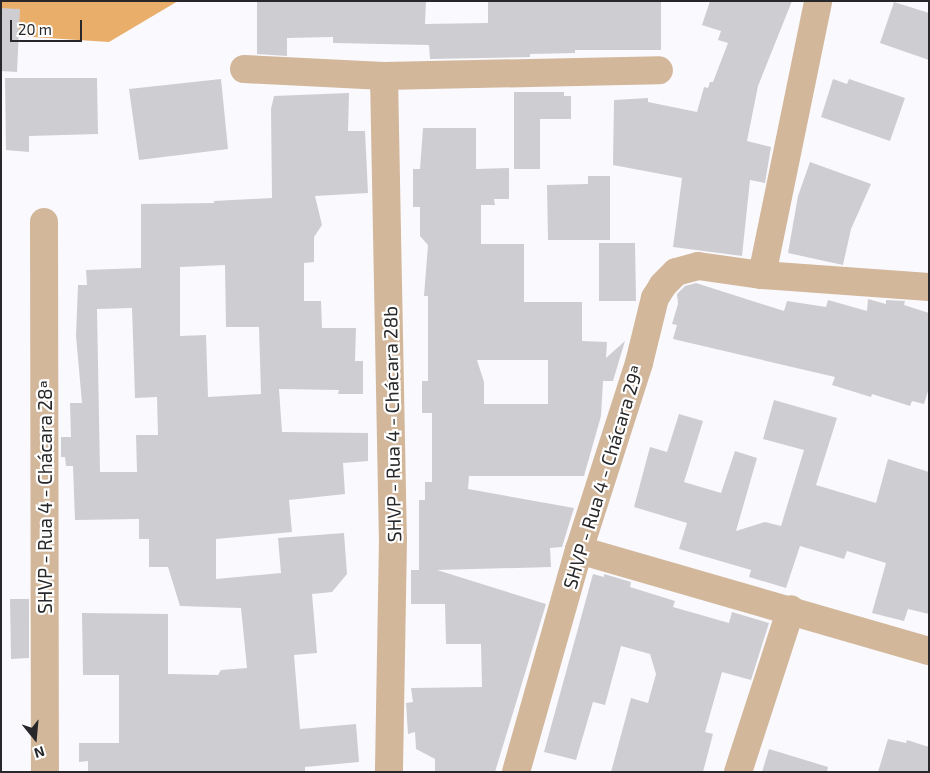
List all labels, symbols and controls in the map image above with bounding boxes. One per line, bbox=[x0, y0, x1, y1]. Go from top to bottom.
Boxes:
scale bar bbox=[12, 10, 85, 42]
text: 20 m bbox=[18, 20, 52, 38]
street label: SHVP - Rua 4 - Chácara 28b bbox=[379, 306, 405, 542]
street label: SHVP - Rua 4 - Chácara 29ª bbox=[558, 362, 648, 592]
street label: SHVP - Rua 4 - Chácara 28ª bbox=[34, 380, 56, 614]
north arrow bbox=[10, 713, 60, 763]
text: N bbox=[32, 743, 47, 762]

